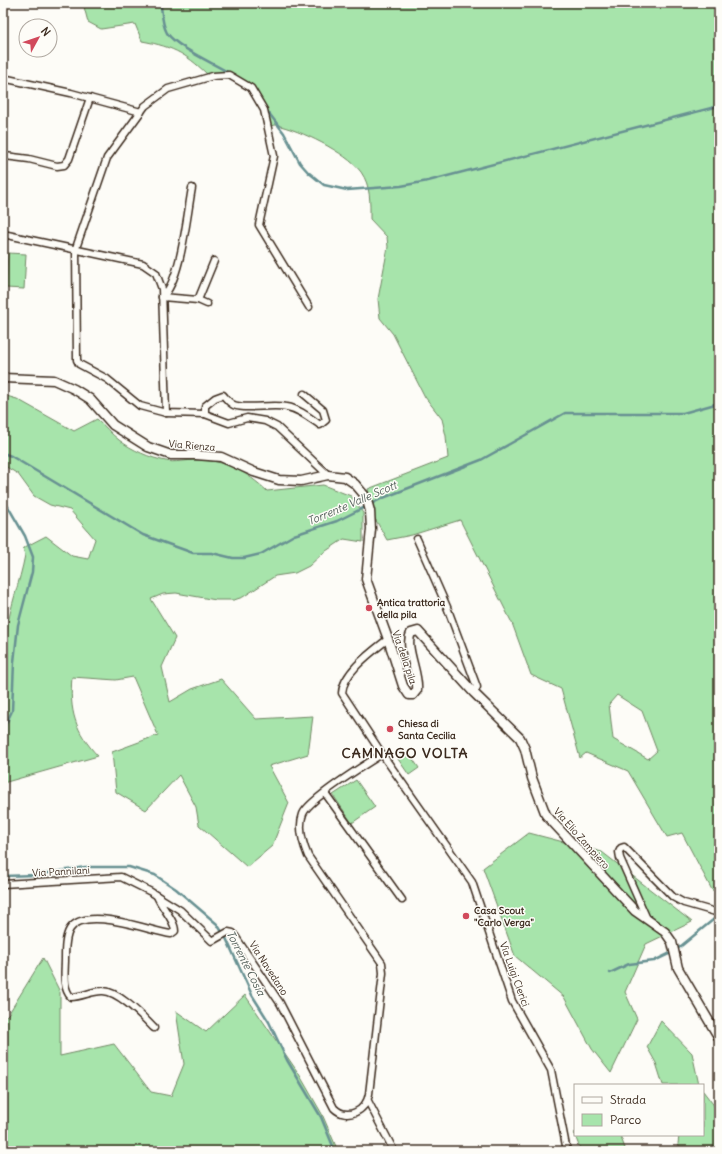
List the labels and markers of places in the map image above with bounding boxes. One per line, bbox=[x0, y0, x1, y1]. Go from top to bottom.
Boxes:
place label: Antica trattoria della pila bbox=[377, 596, 446, 621]
marker: Antica trattoria della pila bbox=[364, 603, 374, 613]
place label: Chiesa di Santa Cecilia bbox=[398, 717, 456, 742]
marker: Chiesa di Santa Cecilia bbox=[385, 724, 395, 734]
place label: Casa Scout "Carlo Verga" bbox=[474, 904, 534, 929]
marker: Casa Scout "Carlo Verga" bbox=[461, 911, 471, 921]

